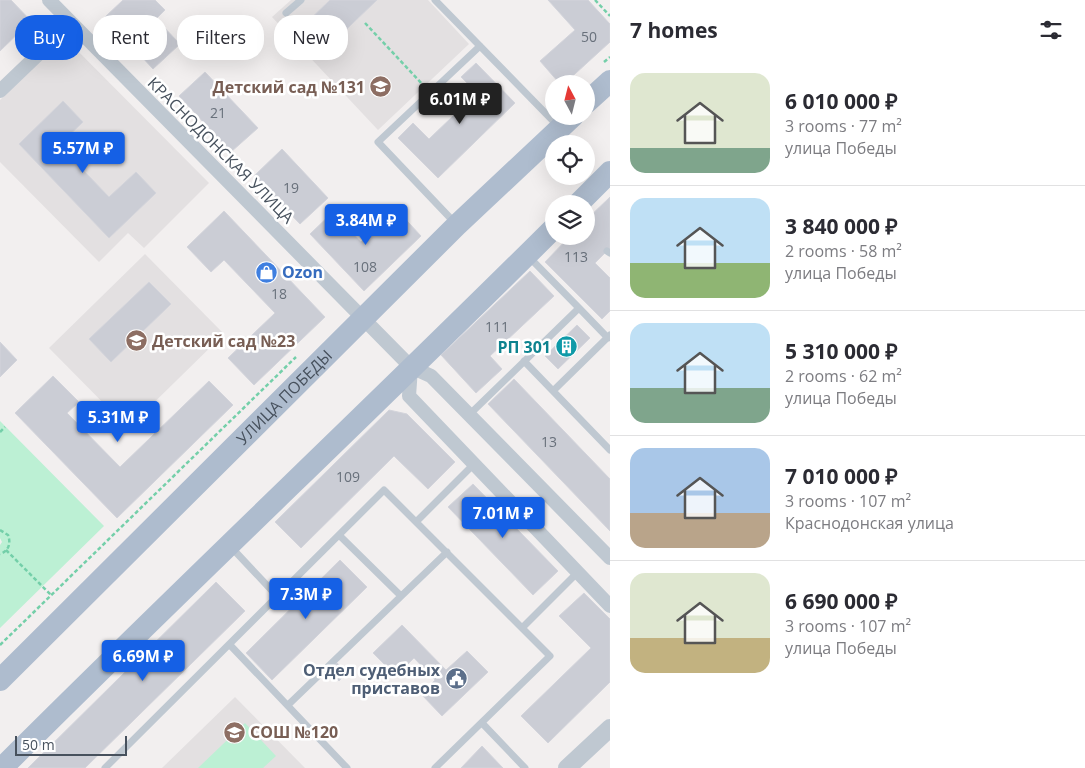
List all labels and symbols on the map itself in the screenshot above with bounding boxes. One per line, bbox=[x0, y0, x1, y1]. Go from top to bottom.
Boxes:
house number: 50 bbox=[581, 27, 597, 46]
street label: КРАСНОДОНСКАЯ УЛИЦА bbox=[143, 72, 300, 229]
school or university icon: Детский сад №131 bbox=[369, 75, 393, 99]
north arrow bbox=[545, 75, 595, 125]
place label: Детский сад №131 bbox=[213, 76, 365, 98]
pin: 6.01M ₽ bbox=[414, 82, 506, 125]
house number: 21 bbox=[210, 103, 226, 122]
pin: 5.57M ₽ bbox=[37, 132, 129, 174]
house number: 19 bbox=[283, 178, 299, 197]
pin: 3.84M ₽ bbox=[320, 204, 412, 246]
house number: 113 bbox=[564, 247, 588, 266]
house number: 108 bbox=[353, 257, 377, 276]
shop icon: Ozon bbox=[254, 260, 278, 284]
place label: Ozon bbox=[282, 261, 323, 283]
house number: 18 bbox=[271, 284, 287, 303]
house number: 111 bbox=[485, 317, 509, 336]
school or university icon: Детский сад №23 bbox=[124, 329, 148, 353]
place label: Детский сад №23 bbox=[152, 330, 295, 352]
building icon: РП 301 bbox=[555, 335, 579, 359]
place label: РП 301 bbox=[497, 336, 551, 358]
street label: УЛИЦА ПОБЕДЫ bbox=[232, 345, 337, 450]
pin: 5.31M ₽ bbox=[72, 400, 164, 443]
house number: 13 bbox=[541, 432, 557, 451]
house number: 109 bbox=[336, 467, 360, 486]
pin: 7.01M ₽ bbox=[457, 496, 549, 539]
pin: 7.3M ₽ bbox=[265, 578, 347, 620]
pin: 6.69M ₽ bbox=[97, 640, 189, 682]
place label: Отдел судебных приставов bbox=[303, 659, 441, 699]
public building icon: Отдел судебных приставов bbox=[444, 667, 468, 691]
school or university icon: СОШ №120 bbox=[222, 720, 246, 744]
place label: СОШ №120 bbox=[250, 721, 338, 743]
scale bar bbox=[15, 733, 128, 756]

